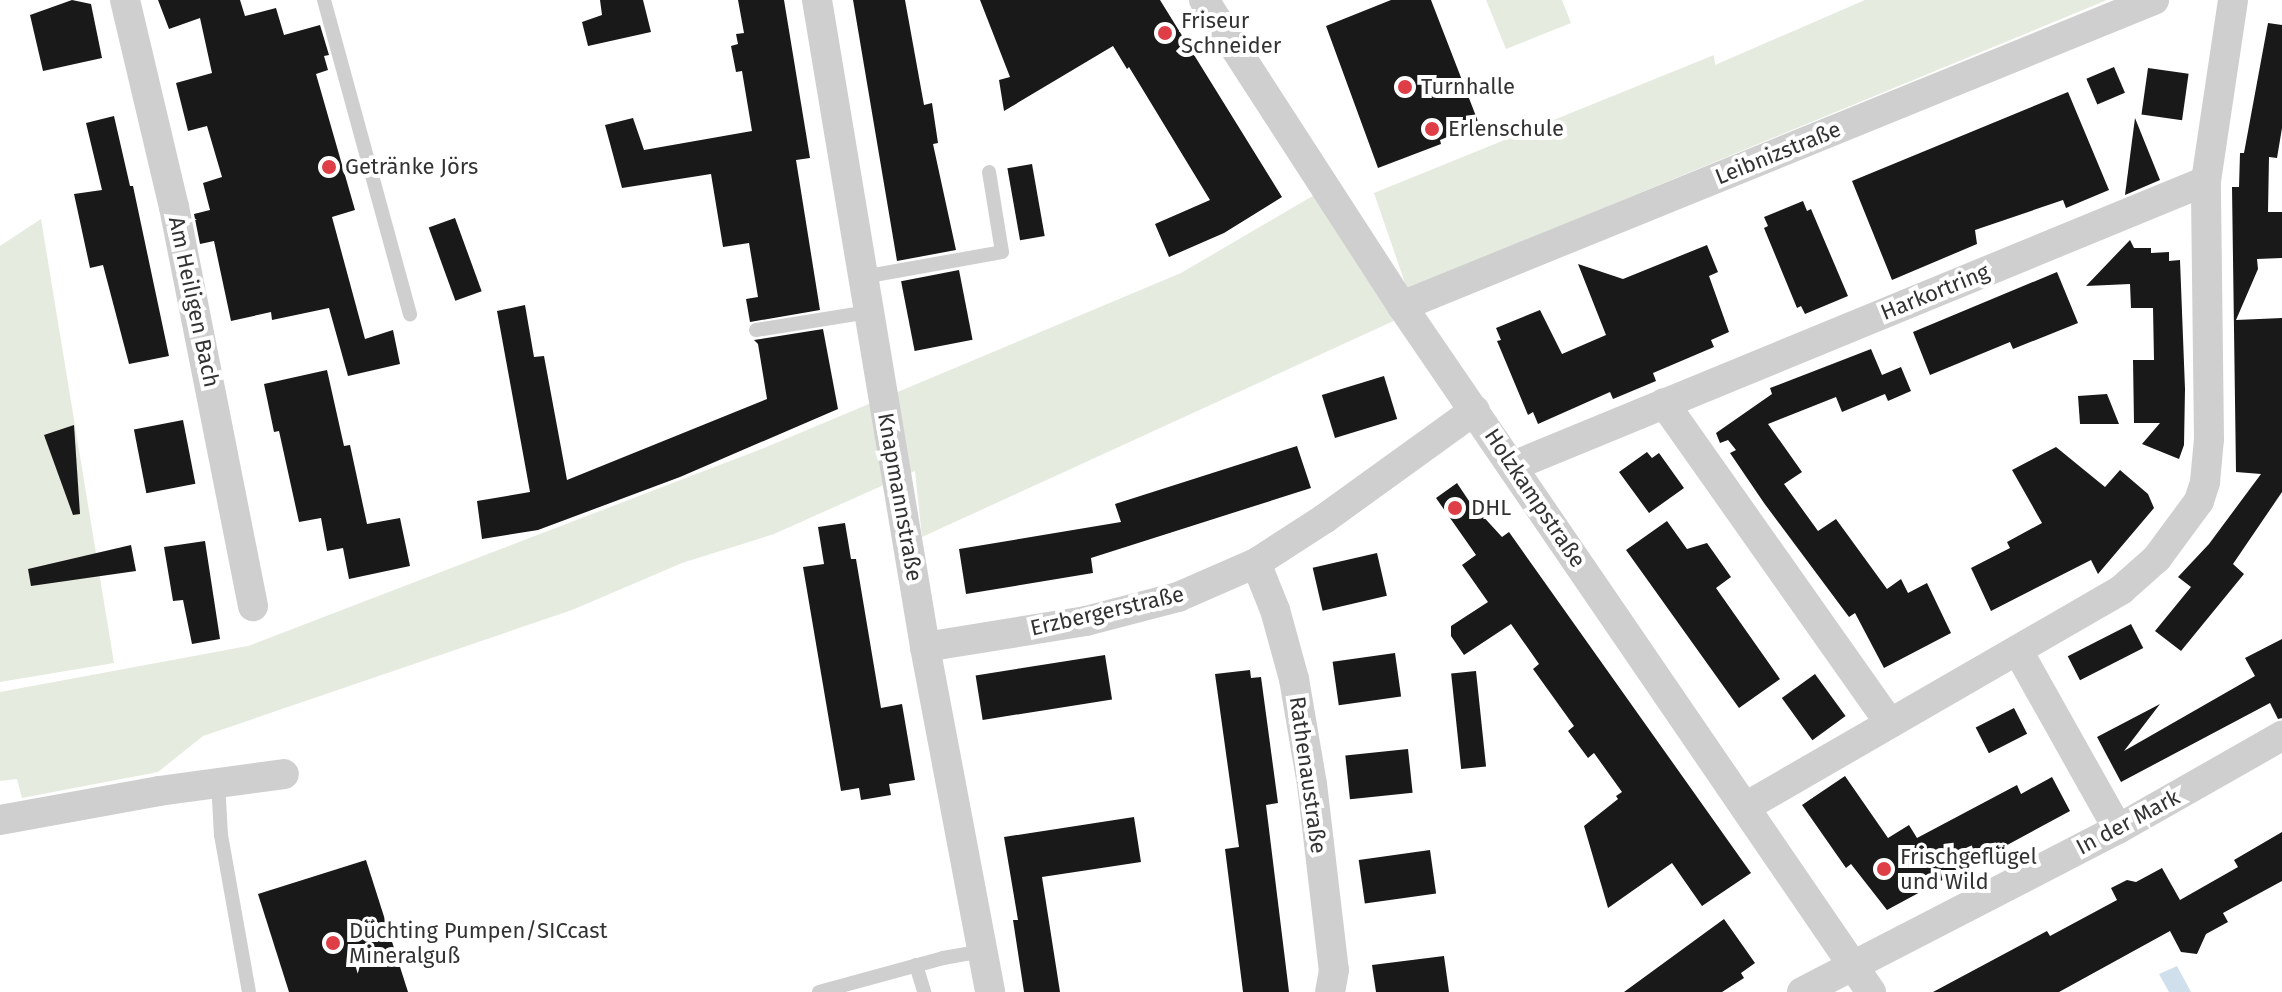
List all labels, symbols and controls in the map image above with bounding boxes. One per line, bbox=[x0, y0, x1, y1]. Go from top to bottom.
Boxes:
place label: Friseur Schneider bbox=[1181, 7, 1281, 58]
marker: Friseur Schneider bbox=[1156, 24, 1174, 42]
place label: Turnhalle bbox=[1421, 74, 1515, 100]
marker: Turnhalle bbox=[1396, 78, 1414, 96]
place label: Erlenschule bbox=[1448, 116, 1564, 142]
street label: Leibnizstraße bbox=[1711, 116, 1845, 190]
marker: Erlenschule bbox=[1423, 120, 1441, 138]
place label: Getränke Jörs bbox=[345, 154, 478, 180]
marker: Getränke Jörs bbox=[320, 158, 338, 176]
street label: Am Heiligen Bach bbox=[163, 214, 225, 390]
street label: Harkortring bbox=[1877, 258, 1993, 326]
street label: Knapmannstraße bbox=[872, 411, 928, 583]
street label: Holzkampstraße bbox=[1479, 424, 1591, 572]
place label: DHL bbox=[1471, 495, 1511, 521]
marker: DHL bbox=[1446, 499, 1464, 517]
street label: Erzbergerstraße bbox=[1028, 580, 1186, 642]
street label: Rathenaustraße bbox=[1284, 695, 1332, 855]
street label: In der Mark bbox=[2072, 784, 2184, 860]
place label: Frischgeflügel und Wild bbox=[1900, 843, 2037, 894]
marker: Frischgeflügel und Wild bbox=[1875, 860, 1893, 878]
place label: Düchting Pumpen/SICcast Mineralguß bbox=[349, 917, 608, 968]
marker: Düchting Pumpen/SICcast Mineralguß bbox=[324, 934, 342, 952]

